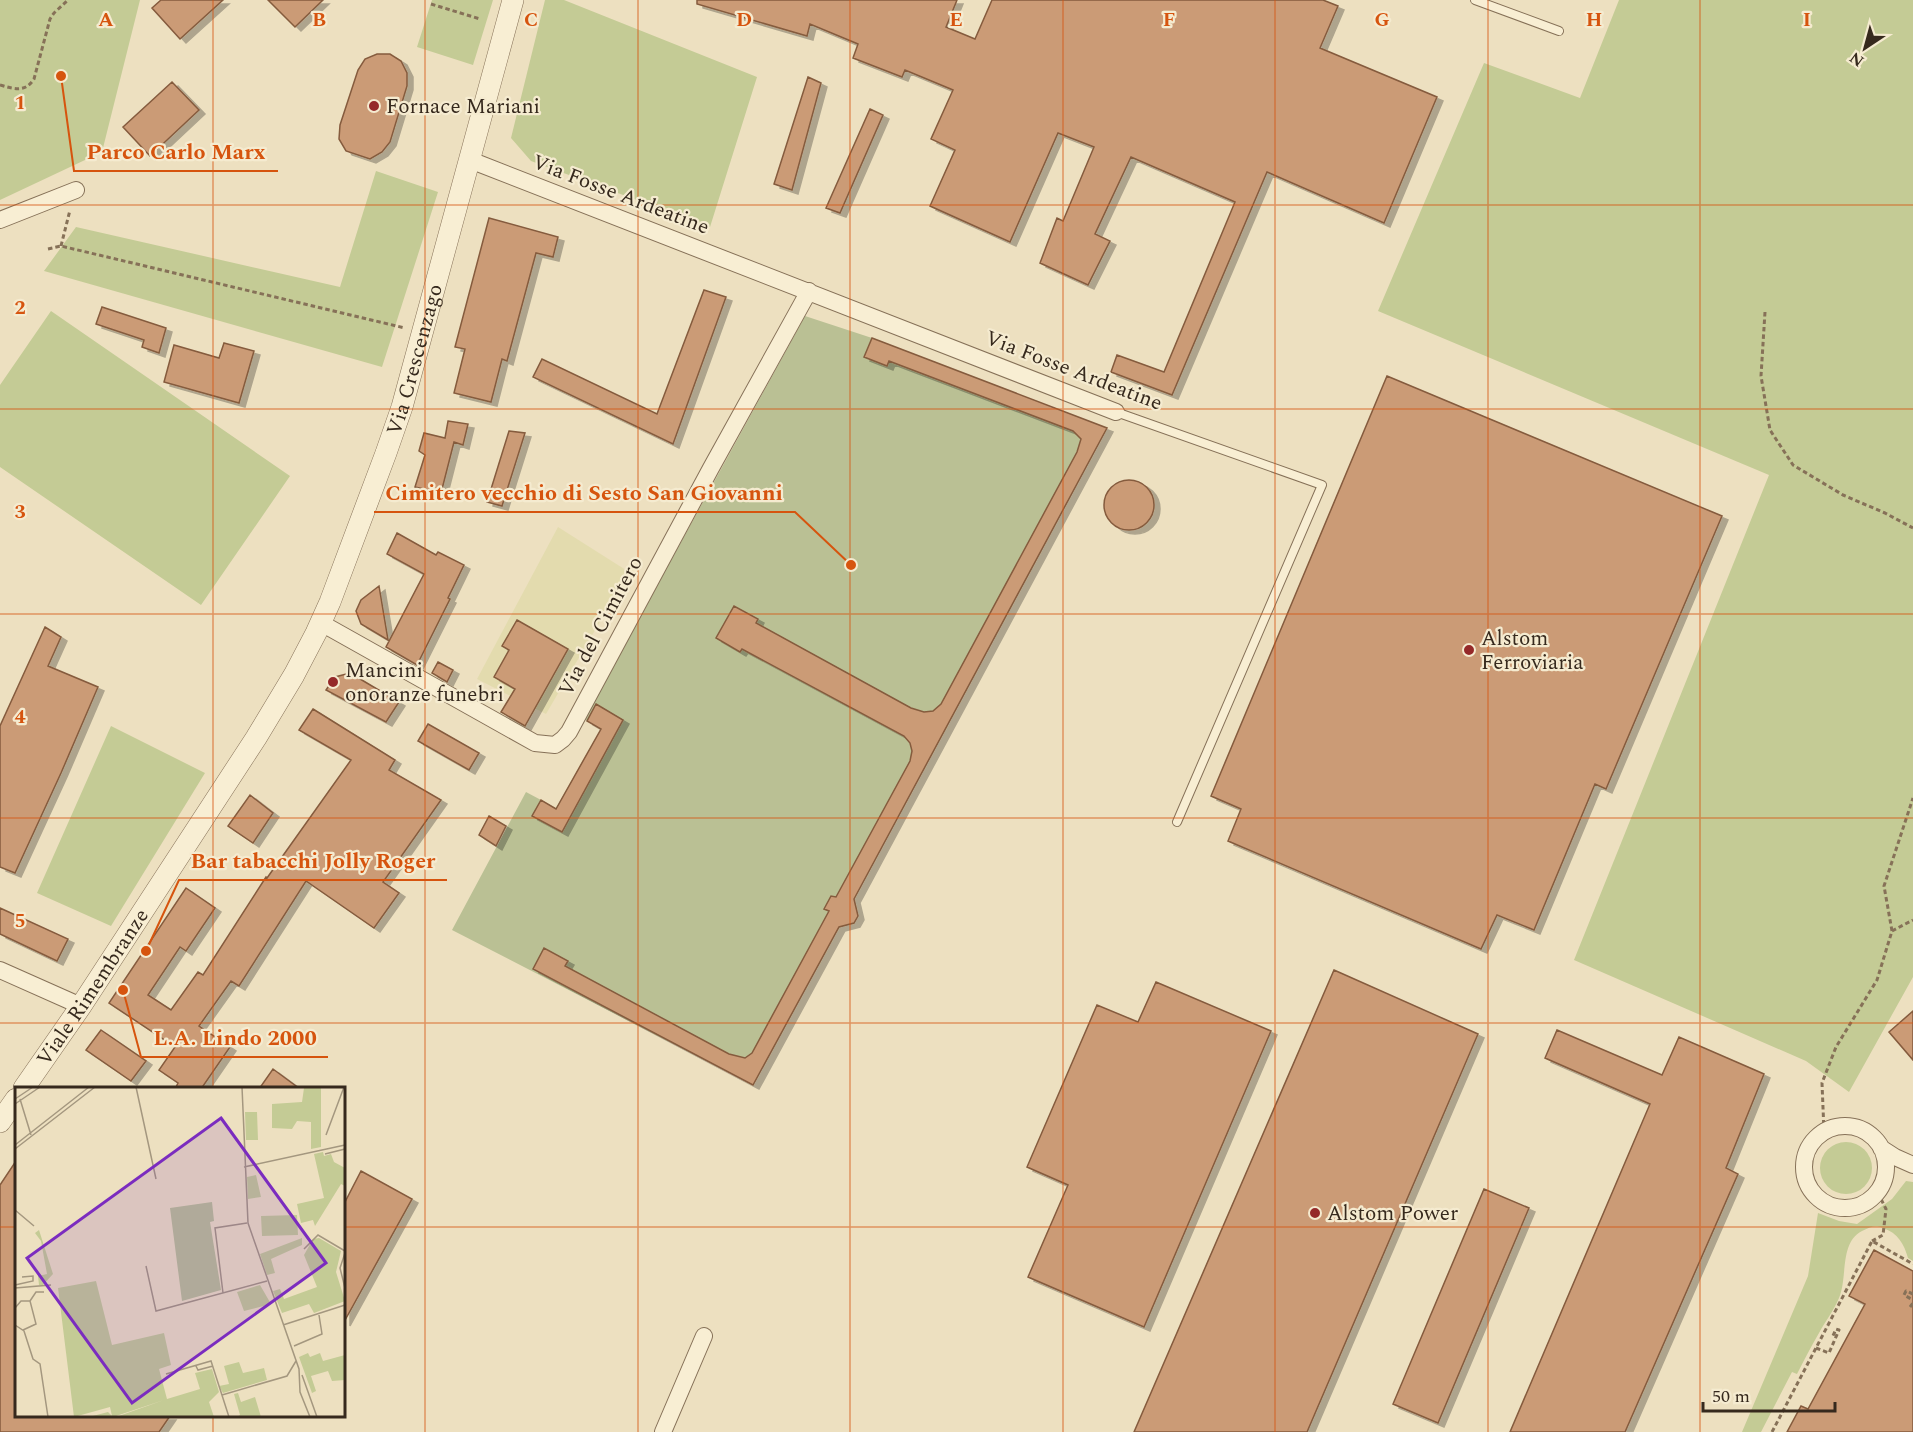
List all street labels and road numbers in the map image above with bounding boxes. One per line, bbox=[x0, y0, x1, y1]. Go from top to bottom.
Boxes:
street label: Via Fosse Ardeatine bbox=[527, 146, 714, 243]
street label: Via Crescenzago bbox=[378, 280, 452, 440]
street label: Via Fosse Ardeatine bbox=[980, 322, 1167, 419]
street label: Via del Cimitero bbox=[550, 551, 651, 702]
street label: Viale Rimembranze bbox=[29, 903, 157, 1073]

